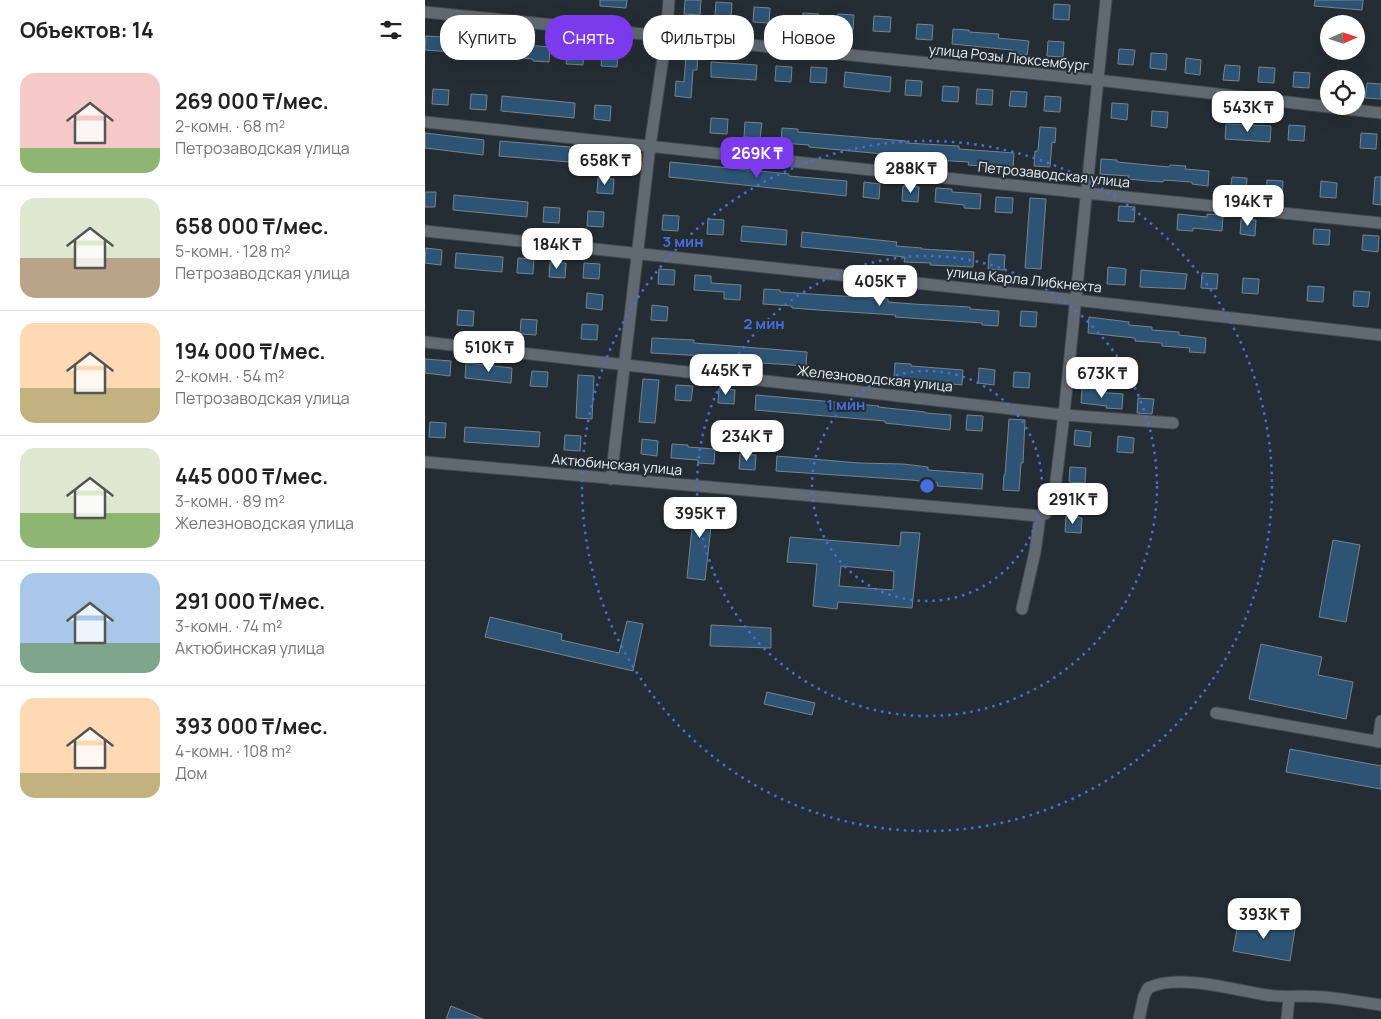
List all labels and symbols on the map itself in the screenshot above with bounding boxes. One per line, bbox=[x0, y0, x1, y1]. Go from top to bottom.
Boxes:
north arrow bbox=[1320, 15, 1365, 60]
street label: улица Розы Люксембург bbox=[928, 39, 1091, 75]
pin: 543K ₸ bbox=[1207, 90, 1289, 133]
pin: 269K ₸ bbox=[716, 136, 798, 179]
pin: 658K ₸ bbox=[564, 144, 646, 186]
pin: 288K ₸ bbox=[870, 152, 952, 194]
street label: Петрозаводская улица bbox=[977, 157, 1131, 191]
pin: 194K ₸ bbox=[1207, 184, 1289, 227]
pin: 184K ₸ bbox=[516, 228, 598, 270]
text: 3 мин bbox=[662, 231, 704, 252]
street label: улица Карла Либкнехта bbox=[945, 261, 1103, 297]
pin: 405K ₸ bbox=[839, 264, 921, 307]
text: 2 мин bbox=[743, 313, 785, 334]
pin: 510K ₸ bbox=[448, 330, 530, 373]
pin: 445K ₸ bbox=[685, 354, 767, 396]
pin: 673K ₸ bbox=[1061, 356, 1143, 399]
street label: Железноводская улица bbox=[796, 360, 954, 396]
text: 1 мин bbox=[827, 394, 865, 415]
pin: 234K ₸ bbox=[706, 420, 788, 462]
street label: Актюбинская улица bbox=[551, 449, 683, 479]
centre of rings bbox=[918, 477, 936, 495]
pin: 291K ₸ bbox=[1032, 482, 1114, 525]
pin: 395K ₸ bbox=[659, 496, 741, 539]
pin: 393K ₸ bbox=[1223, 898, 1305, 940]

